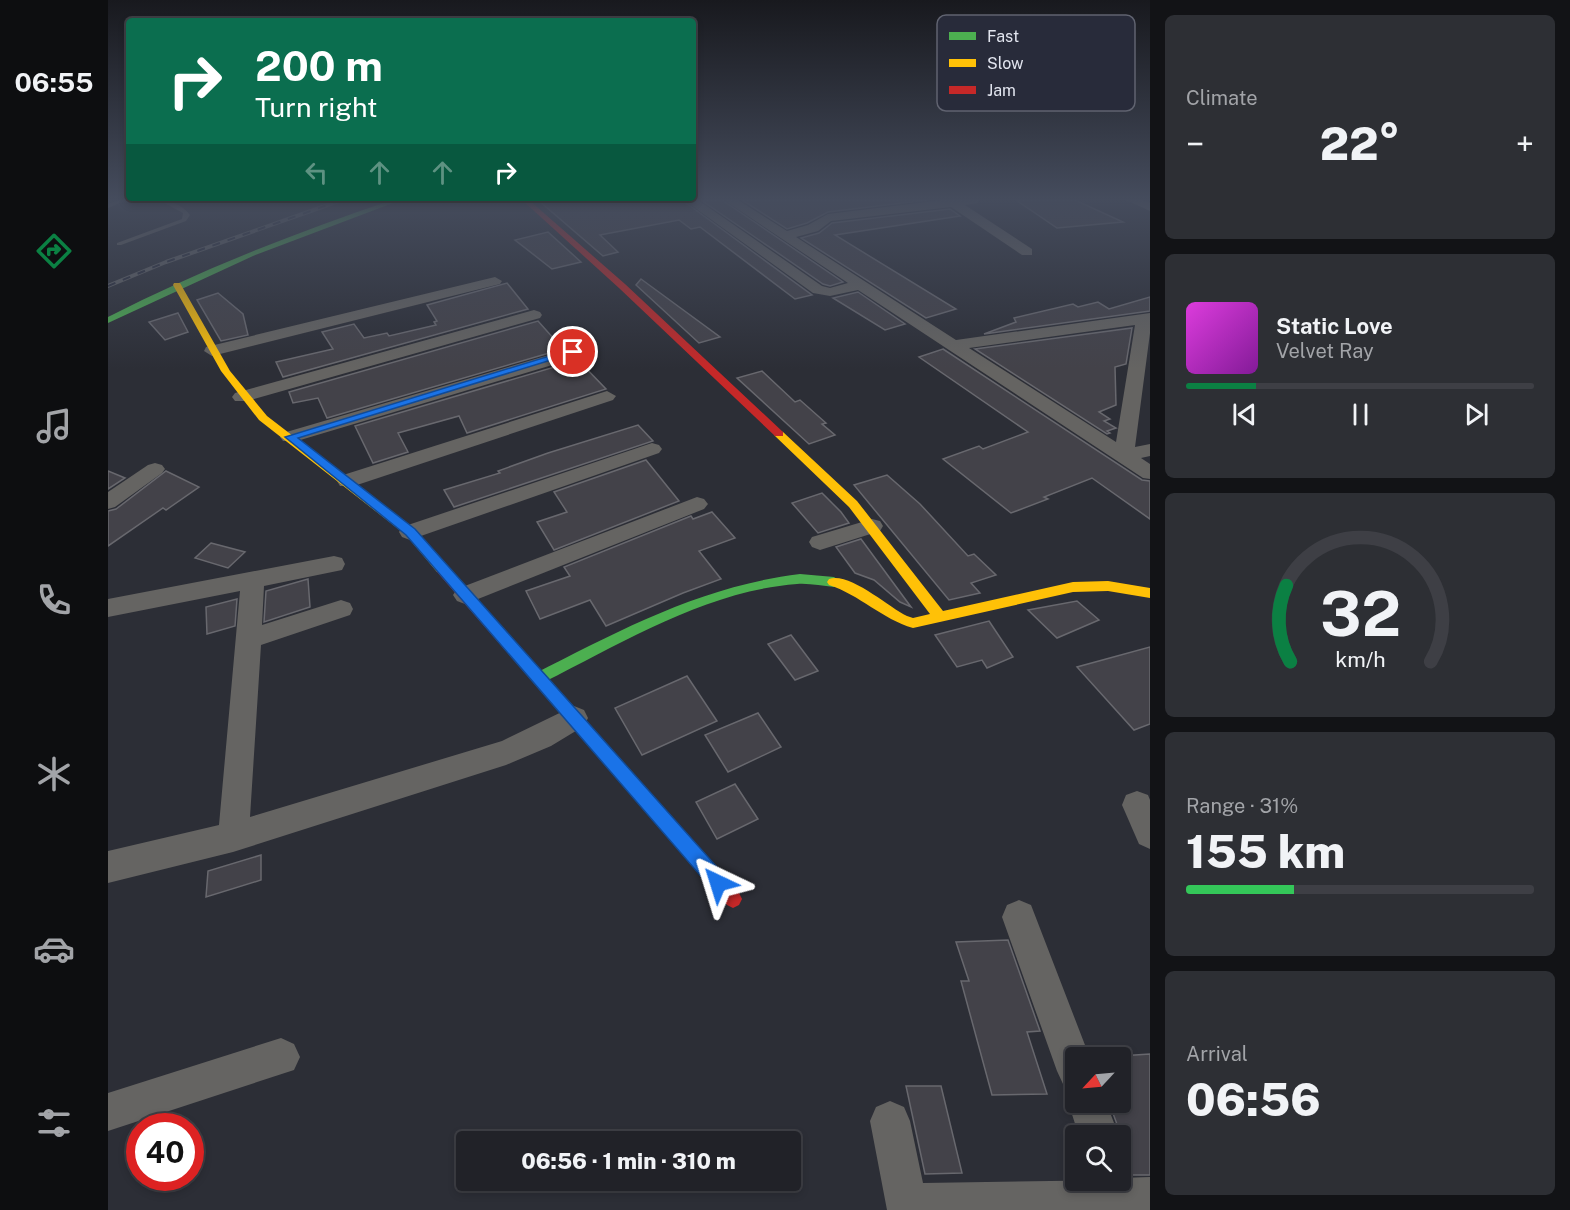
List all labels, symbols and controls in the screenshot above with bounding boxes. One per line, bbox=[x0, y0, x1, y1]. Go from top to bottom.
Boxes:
legend bbox=[937, 15, 1135, 111]
text: Fast bbox=[987, 27, 1019, 46]
text: 200 m bbox=[255, 41, 383, 90]
icon: right bbox=[156, 42, 234, 120]
text: Slow bbox=[987, 54, 1024, 73]
text: 06:55 bbox=[15, 66, 93, 98]
text: Jam bbox=[987, 81, 1016, 100]
text: Climate bbox=[1186, 86, 1258, 110]
text: Turn right bbox=[255, 91, 378, 123]
text: 22° bbox=[1320, 117, 1400, 170]
text: − bbox=[1186, 125, 1204, 163]
text: + bbox=[1516, 125, 1534, 163]
icon: left bbox=[300, 156, 333, 189]
icon: ahead bbox=[363, 156, 396, 189]
icon: ahead bbox=[426, 156, 459, 189]
icon: right bbox=[489, 156, 522, 189]
icon: directions bbox=[33, 230, 75, 272]
text: Static Love bbox=[1276, 313, 1393, 339]
pin bbox=[547, 326, 598, 377]
icon: arrive bbox=[556, 335, 589, 368]
text: Velvet Ray bbox=[1276, 339, 1374, 363]
icon: previous bbox=[1228, 398, 1261, 431]
icon: pause bbox=[1344, 398, 1377, 431]
icon: next bbox=[1460, 398, 1493, 431]
icon: music bbox=[33, 405, 75, 447]
text: 32 bbox=[1319, 577, 1401, 650]
icon: phone bbox=[33, 579, 75, 621]
text: km/h bbox=[1335, 647, 1385, 672]
icon: climate bbox=[33, 753, 75, 795]
text: Range · 31% bbox=[1186, 794, 1298, 818]
text: 155 km bbox=[1186, 825, 1345, 878]
position arrow bbox=[686, 851, 750, 915]
icon: car bbox=[33, 928, 75, 970]
text: Arrival bbox=[1186, 1042, 1248, 1066]
north arrow bbox=[1065, 1047, 1131, 1113]
map controls bbox=[1065, 1047, 1131, 1191]
text: 06:56 bbox=[1186, 1073, 1321, 1126]
icon: filters bbox=[33, 1102, 75, 1144]
speed limit sign: 40 bbox=[126, 1113, 204, 1191]
button: search bbox=[1065, 1125, 1131, 1191]
text: 06:56 · 1 min · 310 m bbox=[521, 1148, 736, 1174]

